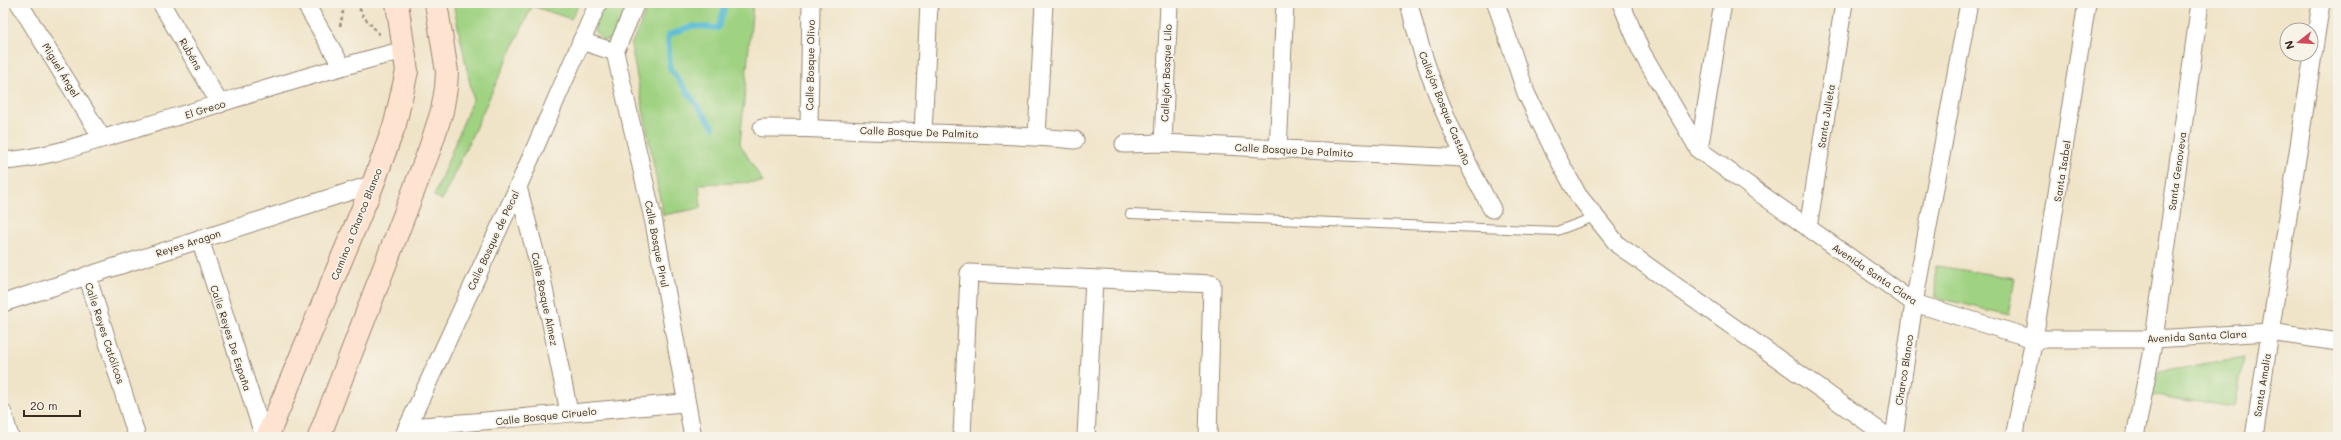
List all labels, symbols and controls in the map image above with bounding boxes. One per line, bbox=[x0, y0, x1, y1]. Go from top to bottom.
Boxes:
street label: Calle Bosque Olivo bbox=[802, 19, 818, 110]
north arrow bbox=[2279, 22, 2319, 62]
street label: Callejón Bosque Lilo bbox=[1157, 24, 1175, 122]
street label: Rubéns bbox=[176, 35, 206, 73]
text: N bbox=[2281, 39, 2297, 51]
street label: Miguel Ángel bbox=[39, 40, 83, 100]
street label: Callejón Bosque Castaño bbox=[1416, 49, 1474, 167]
street label: Santa Julieta bbox=[1814, 83, 1838, 149]
street label: El Greco bbox=[183, 96, 227, 122]
street label: Calle Bosque De Palmito bbox=[860, 123, 979, 141]
street label: Santa Genoveva bbox=[2165, 131, 2189, 211]
street label: Santa Isabel bbox=[2050, 139, 2074, 203]
street label: Calle Bosque De Palmito bbox=[1234, 140, 1354, 160]
street label: Camino a Charco Blanco bbox=[327, 166, 385, 282]
street label: Calle Bosque de Pecal bbox=[464, 188, 522, 292]
street label: Calle Bosque Pirul bbox=[642, 199, 672, 289]
street label: Reyes Aragon bbox=[154, 226, 222, 260]
street label: Avenida Santa Clara bbox=[1830, 240, 1920, 308]
street label: Calle Bosque Almez bbox=[528, 251, 562, 347]
street label: Calle Reyes Católicos bbox=[82, 281, 128, 386]
street label: Calle Reyes De España bbox=[207, 283, 255, 393]
street label: Avenida Santa Clara bbox=[2147, 326, 2247, 346]
street label: Charco Blanco bbox=[1892, 334, 1917, 406]
street label: Santa Amalia bbox=[2250, 352, 2274, 418]
scale bar bbox=[24, 392, 80, 418]
text: 20 m bbox=[30, 397, 58, 413]
street label: Calle Bosque Ciruelo bbox=[495, 404, 597, 428]

